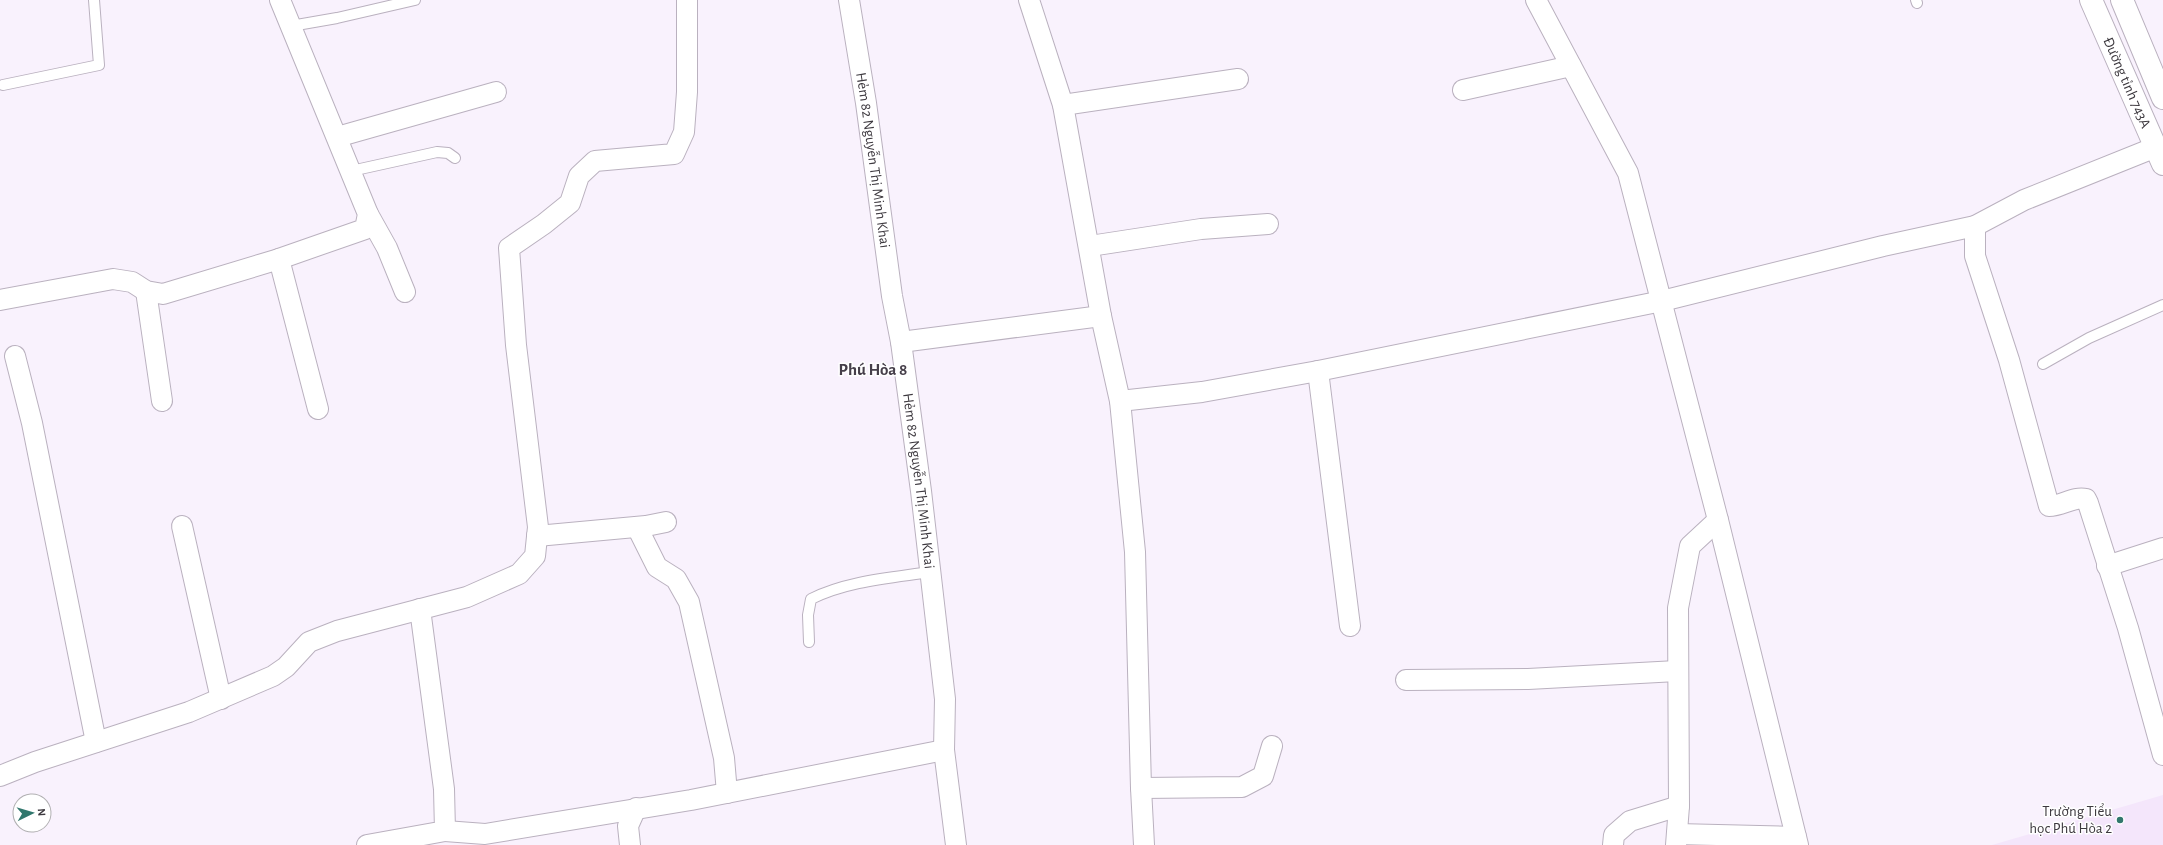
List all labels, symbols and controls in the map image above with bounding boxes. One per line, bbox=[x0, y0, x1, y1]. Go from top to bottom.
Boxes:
street label: Đường tỉnh 743A bbox=[2100, 35, 2153, 131]
street label: Hẻm 82 Nguyễn Thị Minh Khai bbox=[853, 71, 892, 249]
district label: Phú Hòa 8 bbox=[839, 361, 907, 378]
street label: Hẻm 82 Nguyễn Thị Minh Khai bbox=[900, 392, 937, 570]
north arrow bbox=[12, 793, 52, 833]
place label: Trường Tiểu học Phú Hòa 2 bbox=[2029, 803, 2112, 836]
text: N bbox=[36, 808, 47, 816]
marker: Trường Tiểu học Phú Hòa 2 bbox=[2115, 815, 2125, 825]

